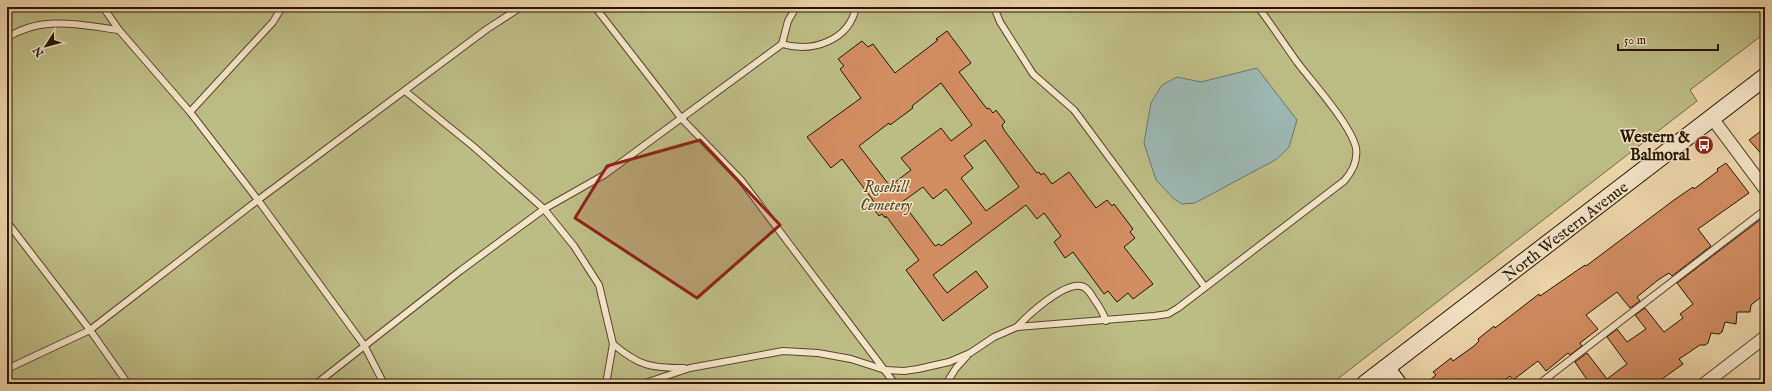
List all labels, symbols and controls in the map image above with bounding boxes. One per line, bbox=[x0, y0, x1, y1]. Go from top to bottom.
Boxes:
north arrow bbox=[26, 26, 66, 66]
scale bar bbox=[1618, 26, 1718, 52]
text: 50 m bbox=[1624, 33, 1646, 48]
text: N bbox=[30, 43, 48, 60]
place label: Western & Balmoral bbox=[1619, 128, 1691, 166]
bus stop icon: Western & Balmoral bbox=[1693, 134, 1715, 156]
park label: Rosehill Cemetery bbox=[860, 178, 913, 216]
street label: North Western Avenue bbox=[1500, 178, 1633, 287]

